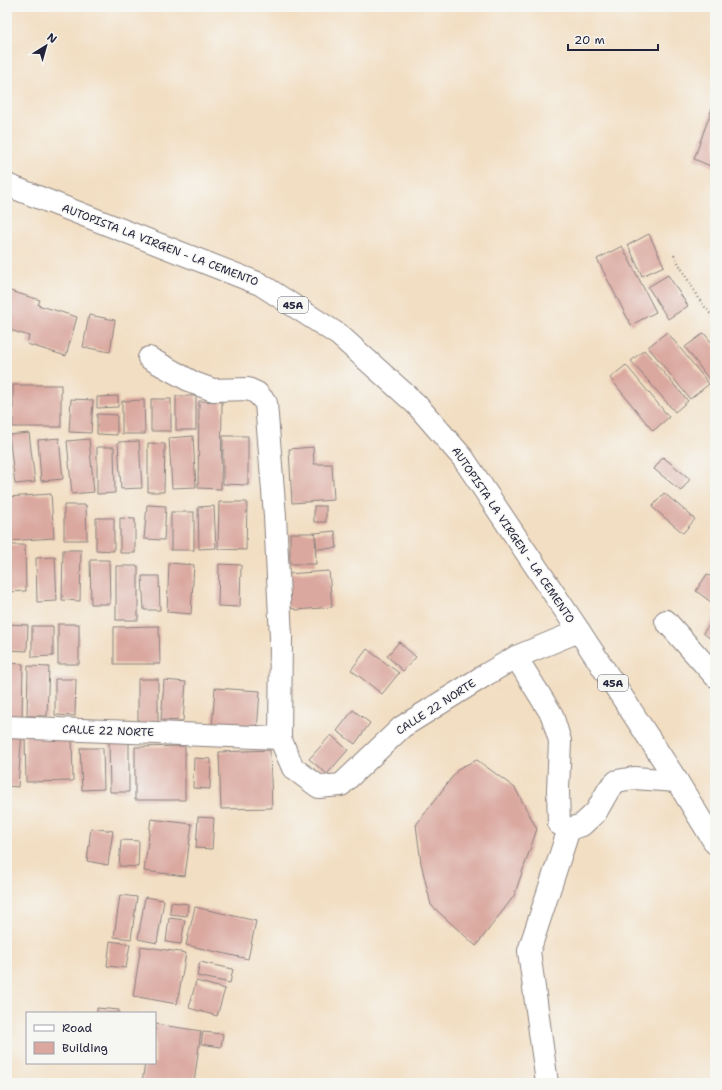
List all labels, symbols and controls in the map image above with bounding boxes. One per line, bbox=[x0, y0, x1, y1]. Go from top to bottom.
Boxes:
north arrow bbox=[26, 26, 66, 66]
scale bar bbox=[568, 26, 658, 52]
text: N bbox=[44, 30, 60, 47]
text: 20 m bbox=[574, 32, 605, 48]
street label: AUTOPISTA LA VIRGEN - LA CEMENTO bbox=[60, 200, 261, 290]
road number: 45A bbox=[278, 297, 308, 313]
street label: AUTOPISTA LA VIRGEN - LA CEMENTO bbox=[448, 444, 578, 626]
road number: 45A bbox=[598, 675, 628, 691]
street label: CALLE 22 NORTE bbox=[393, 676, 479, 738]
street label: CALLE 22 NORTE bbox=[62, 722, 154, 740]
legend bbox=[26, 1012, 156, 1064]
text: Road bbox=[62, 1020, 93, 1036]
text: Building bbox=[62, 1040, 108, 1056]

